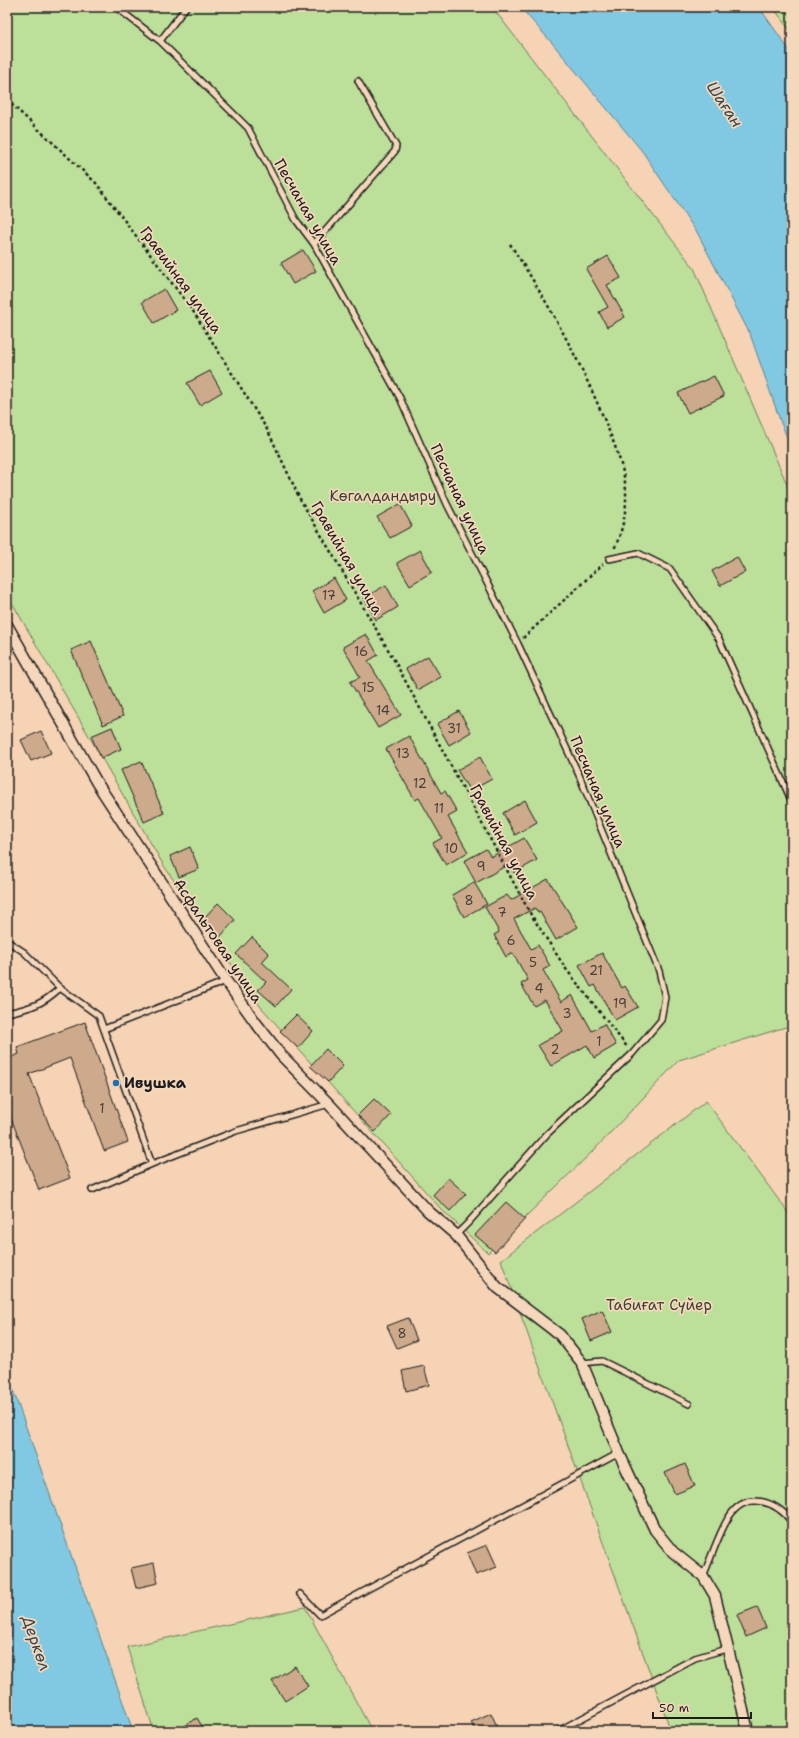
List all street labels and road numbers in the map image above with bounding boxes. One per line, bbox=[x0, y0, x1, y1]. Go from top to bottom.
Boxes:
street label: Песчаная улица bbox=[269, 155, 347, 269]
street label: Гравийная улица bbox=[135, 222, 227, 338]
street label: Песчаная улица bbox=[426, 441, 495, 558]
street label: Гравийная улица bbox=[306, 498, 388, 619]
street label: Песчаная улица bbox=[565, 733, 631, 851]
street label: Гравийная улица bbox=[465, 781, 543, 904]
street label: Асфальтовая улица bbox=[169, 875, 268, 1008]

